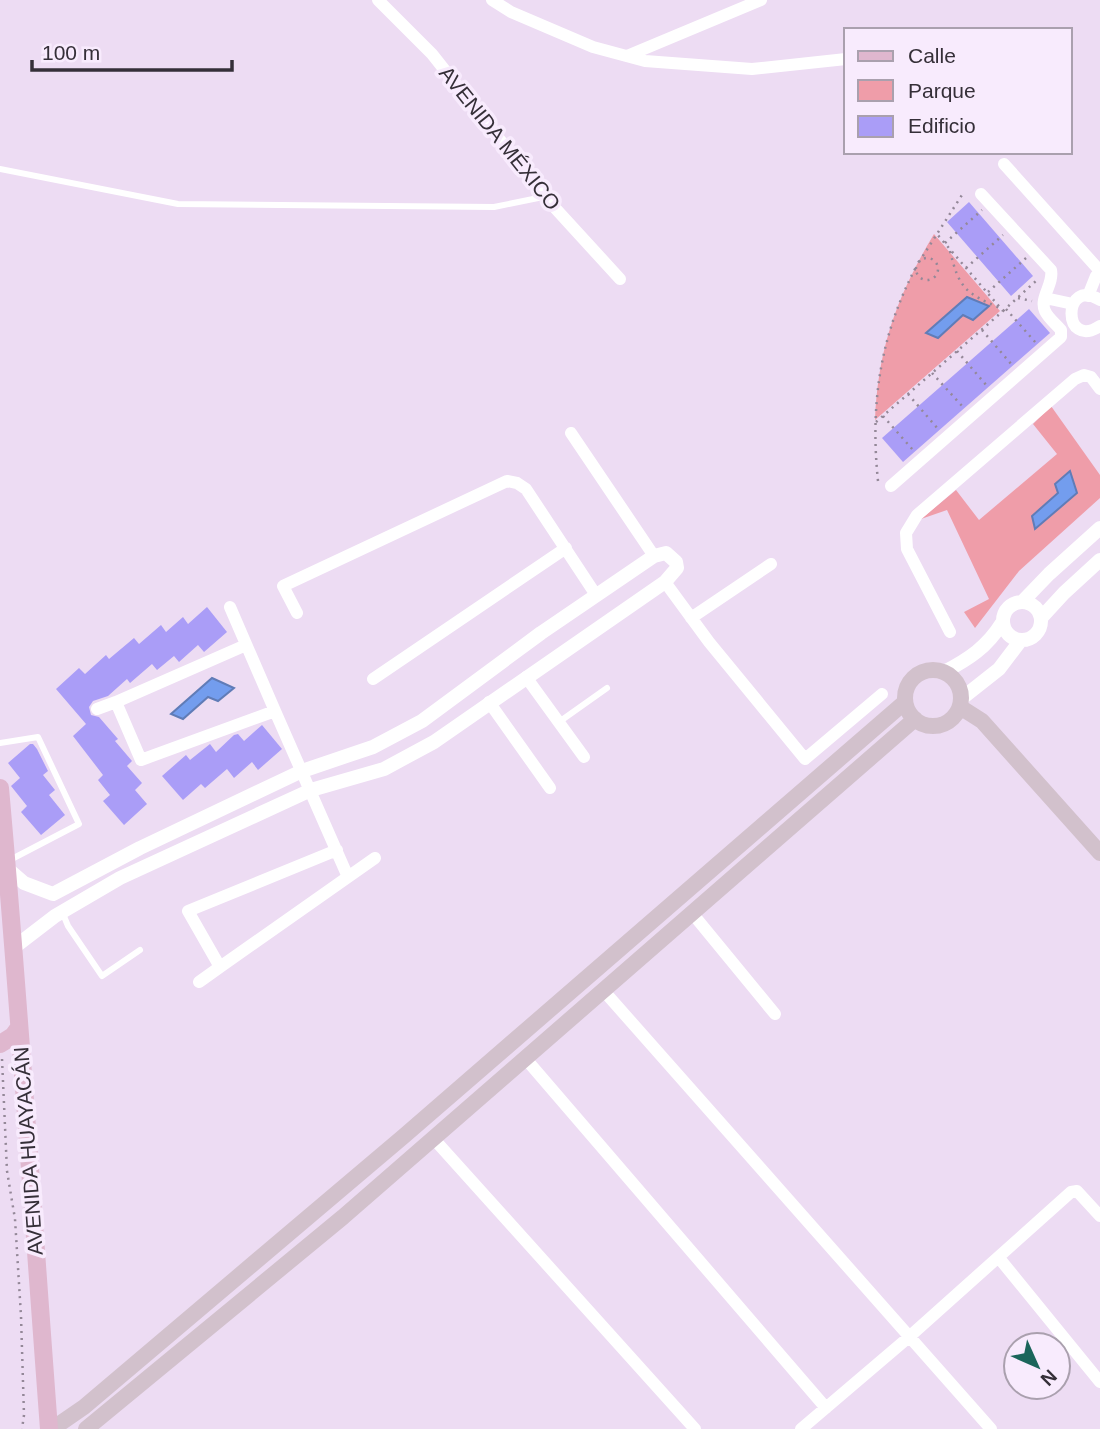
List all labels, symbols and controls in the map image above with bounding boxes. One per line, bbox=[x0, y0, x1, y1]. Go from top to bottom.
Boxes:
scale bar bbox=[32, 28, 231, 72]
legend bbox=[844, 28, 1072, 154]
text: 100 m bbox=[42, 41, 100, 64]
text: Calle bbox=[908, 44, 956, 67]
street label: AVENIDA MÉXICO bbox=[435, 62, 565, 214]
text: Parque bbox=[908, 79, 976, 102]
text: Edificio bbox=[908, 114, 976, 137]
street label: AVENIDA HUAYACÁN bbox=[9, 1046, 47, 1256]
north arrow bbox=[1002, 1331, 1072, 1401]
text: N bbox=[1036, 1365, 1061, 1390]

